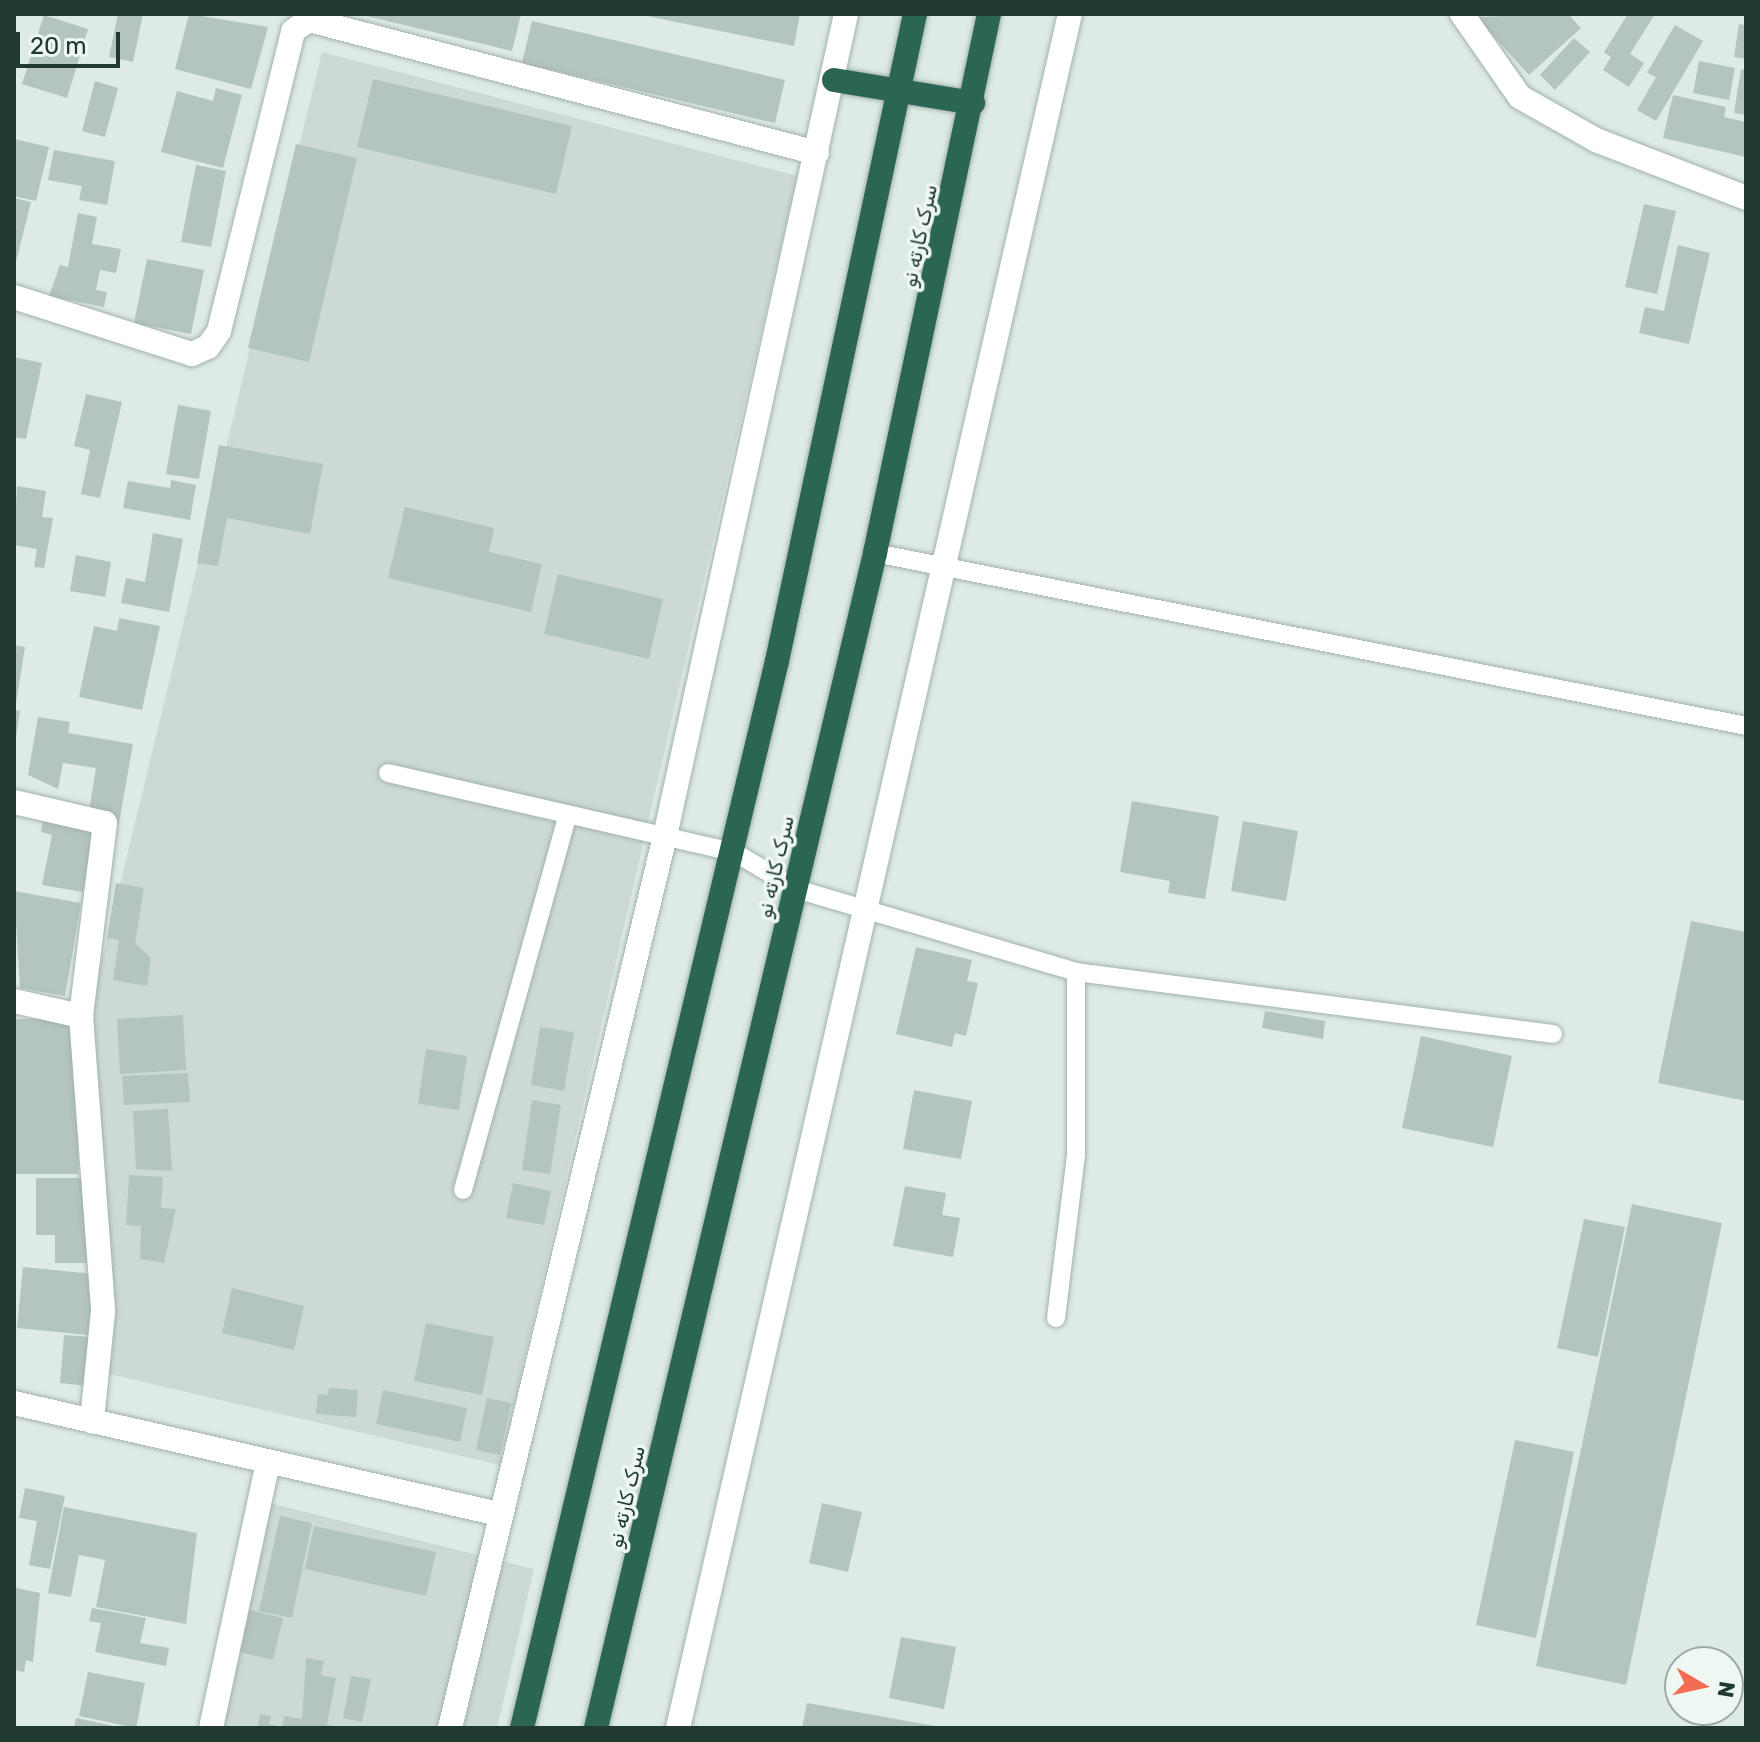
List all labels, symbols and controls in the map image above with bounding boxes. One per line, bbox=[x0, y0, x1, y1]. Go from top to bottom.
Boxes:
scale bar bbox=[20, 16, 124, 66]
text: 20 m bbox=[30, 32, 87, 60]
street label: سرک کارته نو bbox=[897, 182, 943, 290]
street label: سرک کارته نو bbox=[753, 813, 799, 921]
street label: سرک کارته نو bbox=[604, 1443, 650, 1551]
north arrow bbox=[1664, 1646, 1744, 1726]
text: N bbox=[1712, 1680, 1741, 1699]

